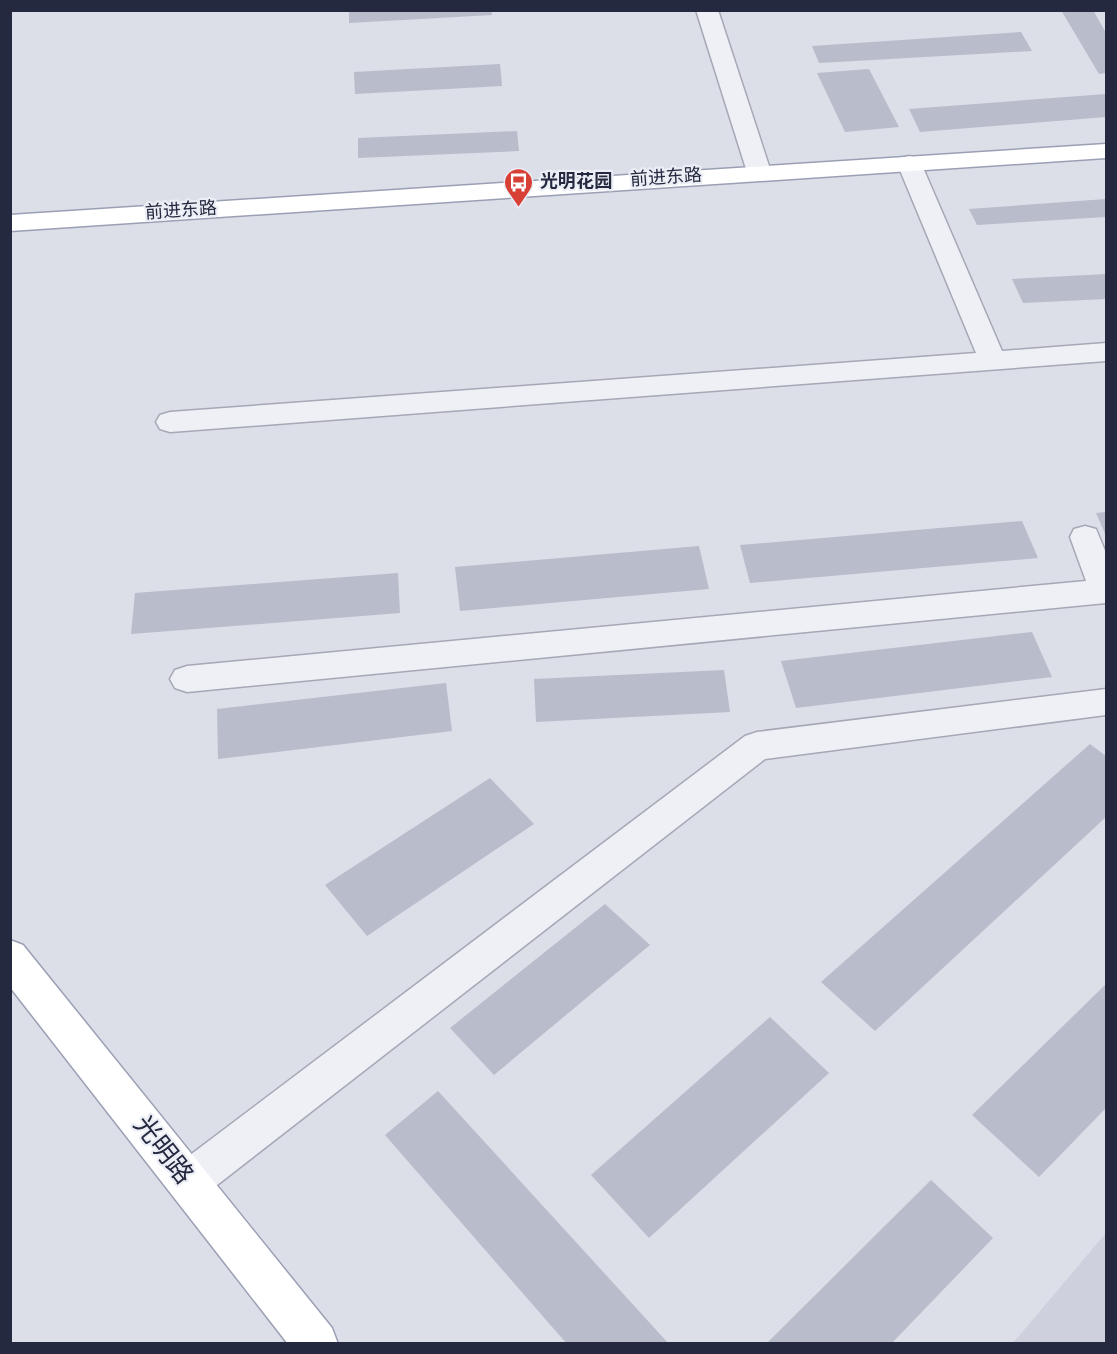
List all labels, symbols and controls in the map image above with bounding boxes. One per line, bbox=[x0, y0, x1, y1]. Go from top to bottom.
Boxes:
street label: 前进东路 bbox=[629, 165, 703, 189]
bus stop icon: 光明花园 bbox=[503, 166, 535, 208]
place label: 光明花园 bbox=[540, 172, 612, 191]
street label: 前进东路 bbox=[144, 198, 218, 222]
street label: 光明路 bbox=[129, 1111, 198, 1189]

